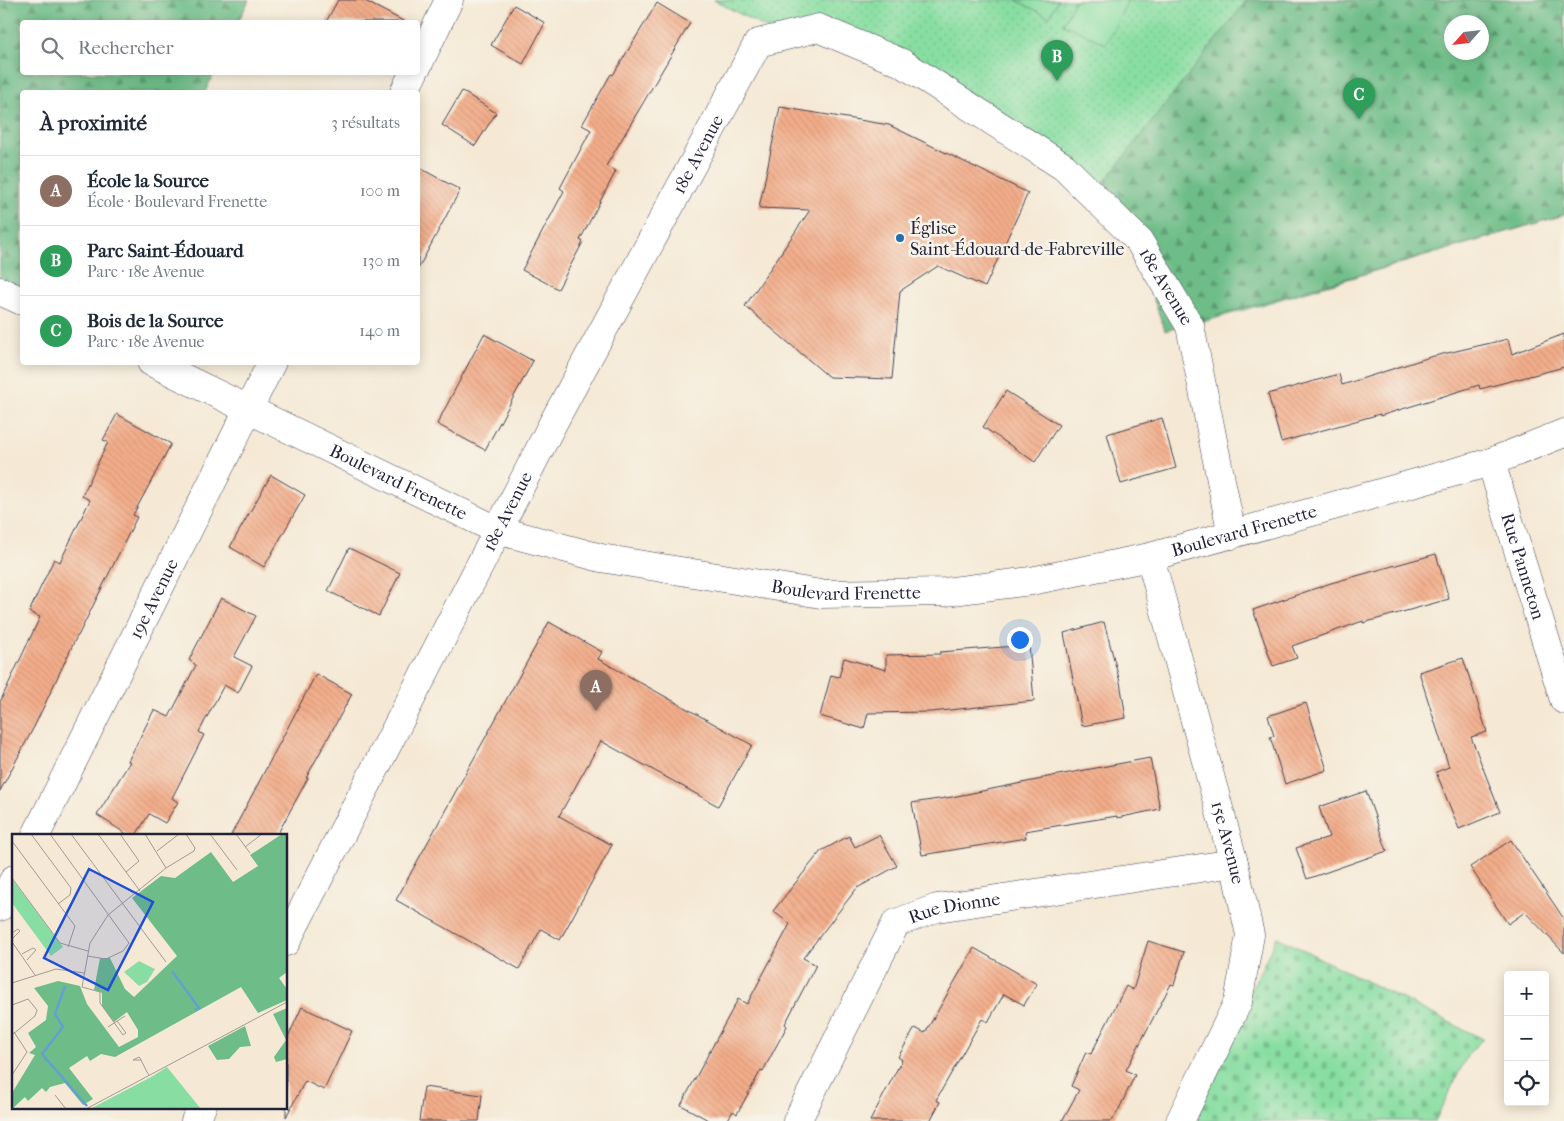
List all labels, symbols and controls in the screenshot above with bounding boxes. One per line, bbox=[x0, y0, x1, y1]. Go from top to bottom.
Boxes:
north arrow bbox=[1444, 15, 1489, 60]
search box bbox=[20, 20, 420, 75]
icon: search bbox=[38, 34, 66, 62]
text: Rechercher bbox=[78, 37, 174, 59]
pin: B bbox=[1041, 40, 1073, 81]
pin: C bbox=[1343, 78, 1375, 119]
text: À proximité bbox=[40, 111, 147, 135]
street label: 18e Avenue bbox=[668, 111, 728, 197]
text: 3 résultats bbox=[331, 113, 400, 132]
text: École la Source bbox=[87, 170, 209, 192]
text: A bbox=[51, 181, 61, 200]
text: 100 m bbox=[360, 181, 400, 200]
text: École · Boulevard Frenette bbox=[87, 192, 267, 211]
place label: Église Saint-Édouard-de-Fabreville bbox=[910, 217, 1125, 260]
marker: Église Saint-Édouard-de-Fabreville bbox=[894, 232, 906, 244]
text: Parc Saint-Édouard bbox=[87, 240, 243, 262]
street label: 18e Avenue bbox=[1135, 244, 1197, 329]
text: B bbox=[51, 251, 61, 270]
text: 130 m bbox=[362, 251, 400, 270]
text: Parc · 18e Avenue bbox=[87, 262, 205, 281]
text: Bois de la Source bbox=[87, 310, 223, 332]
text: C bbox=[51, 321, 61, 340]
text: 140 m bbox=[359, 321, 400, 340]
text: Parc · 18e Avenue bbox=[87, 332, 205, 351]
street label: Boulevard Frenette bbox=[326, 440, 470, 524]
street label: 18e Avenue bbox=[478, 468, 537, 555]
street label: Boulevard Frenette bbox=[1169, 501, 1319, 561]
street label: Rue Panneton bbox=[1497, 510, 1549, 623]
street label: 19e Avenue bbox=[125, 555, 183, 642]
street label: Boulevard Frenette bbox=[770, 576, 921, 605]
your location bbox=[1007, 627, 1033, 653]
pin: A bbox=[580, 670, 612, 711]
street label: 15e Avenue bbox=[1207, 799, 1249, 886]
inset map bbox=[12, 834, 288, 1108]
street label: Rue Dionne bbox=[906, 888, 1002, 928]
map controls bbox=[1504, 971, 1549, 1106]
button: + bbox=[1504, 971, 1549, 1016]
button: − bbox=[1504, 1016, 1549, 1061]
button: locate bbox=[1504, 1061, 1549, 1106]

